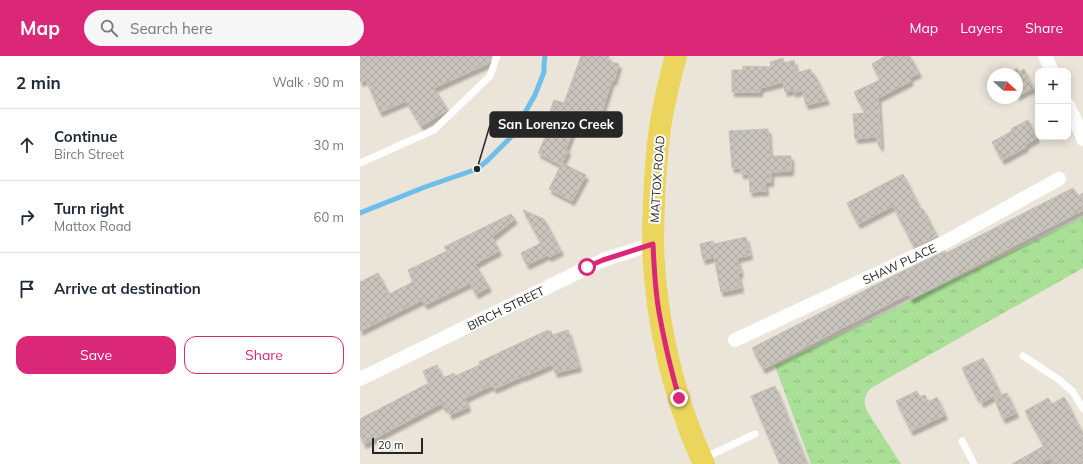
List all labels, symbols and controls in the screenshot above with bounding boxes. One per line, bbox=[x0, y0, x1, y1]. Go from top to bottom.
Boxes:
search box bbox=[84, 10, 364, 46]
text: Map bbox=[20, 16, 60, 40]
icon: search bbox=[98, 17, 120, 39]
text: Search here bbox=[130, 19, 213, 38]
text: Map bbox=[909, 19, 938, 37]
text: Layers bbox=[960, 19, 1003, 37]
text: Share bbox=[1025, 19, 1063, 37]
north arrow bbox=[987, 68, 1023, 104]
map controls bbox=[1035, 68, 1071, 140]
button: + bbox=[1035, 68, 1071, 104]
text: 2 min bbox=[16, 72, 61, 93]
text: Walk · 90 m bbox=[273, 74, 344, 90]
button: − bbox=[1035, 104, 1071, 140]
callout: San Lorenzo Creek bbox=[490, 112, 622, 137]
text: San Lorenzo Creek bbox=[498, 116, 615, 132]
text: Continue bbox=[54, 127, 117, 146]
icon: ahead bbox=[16, 134, 38, 156]
street label: MATTOX ROAD bbox=[646, 135, 668, 223]
text: 30 m bbox=[314, 137, 344, 153]
text: Birch Street bbox=[54, 146, 124, 162]
text: Turn right bbox=[54, 199, 124, 218]
icon: right bbox=[16, 206, 38, 228]
text: 60 m bbox=[314, 209, 344, 225]
text: Mattox Road bbox=[54, 218, 131, 234]
street label: SHAW PLACE bbox=[860, 240, 938, 287]
route start bbox=[578, 258, 596, 276]
icon: arrive bbox=[16, 278, 38, 300]
text: Arrive at destination bbox=[54, 279, 201, 298]
street label: BIRCH STREET bbox=[464, 282, 547, 333]
button: Save bbox=[16, 336, 176, 374]
button: Share bbox=[184, 336, 344, 374]
route end bbox=[670, 389, 688, 407]
scale bar bbox=[372, 436, 423, 455]
text: 20 m bbox=[378, 438, 404, 452]

